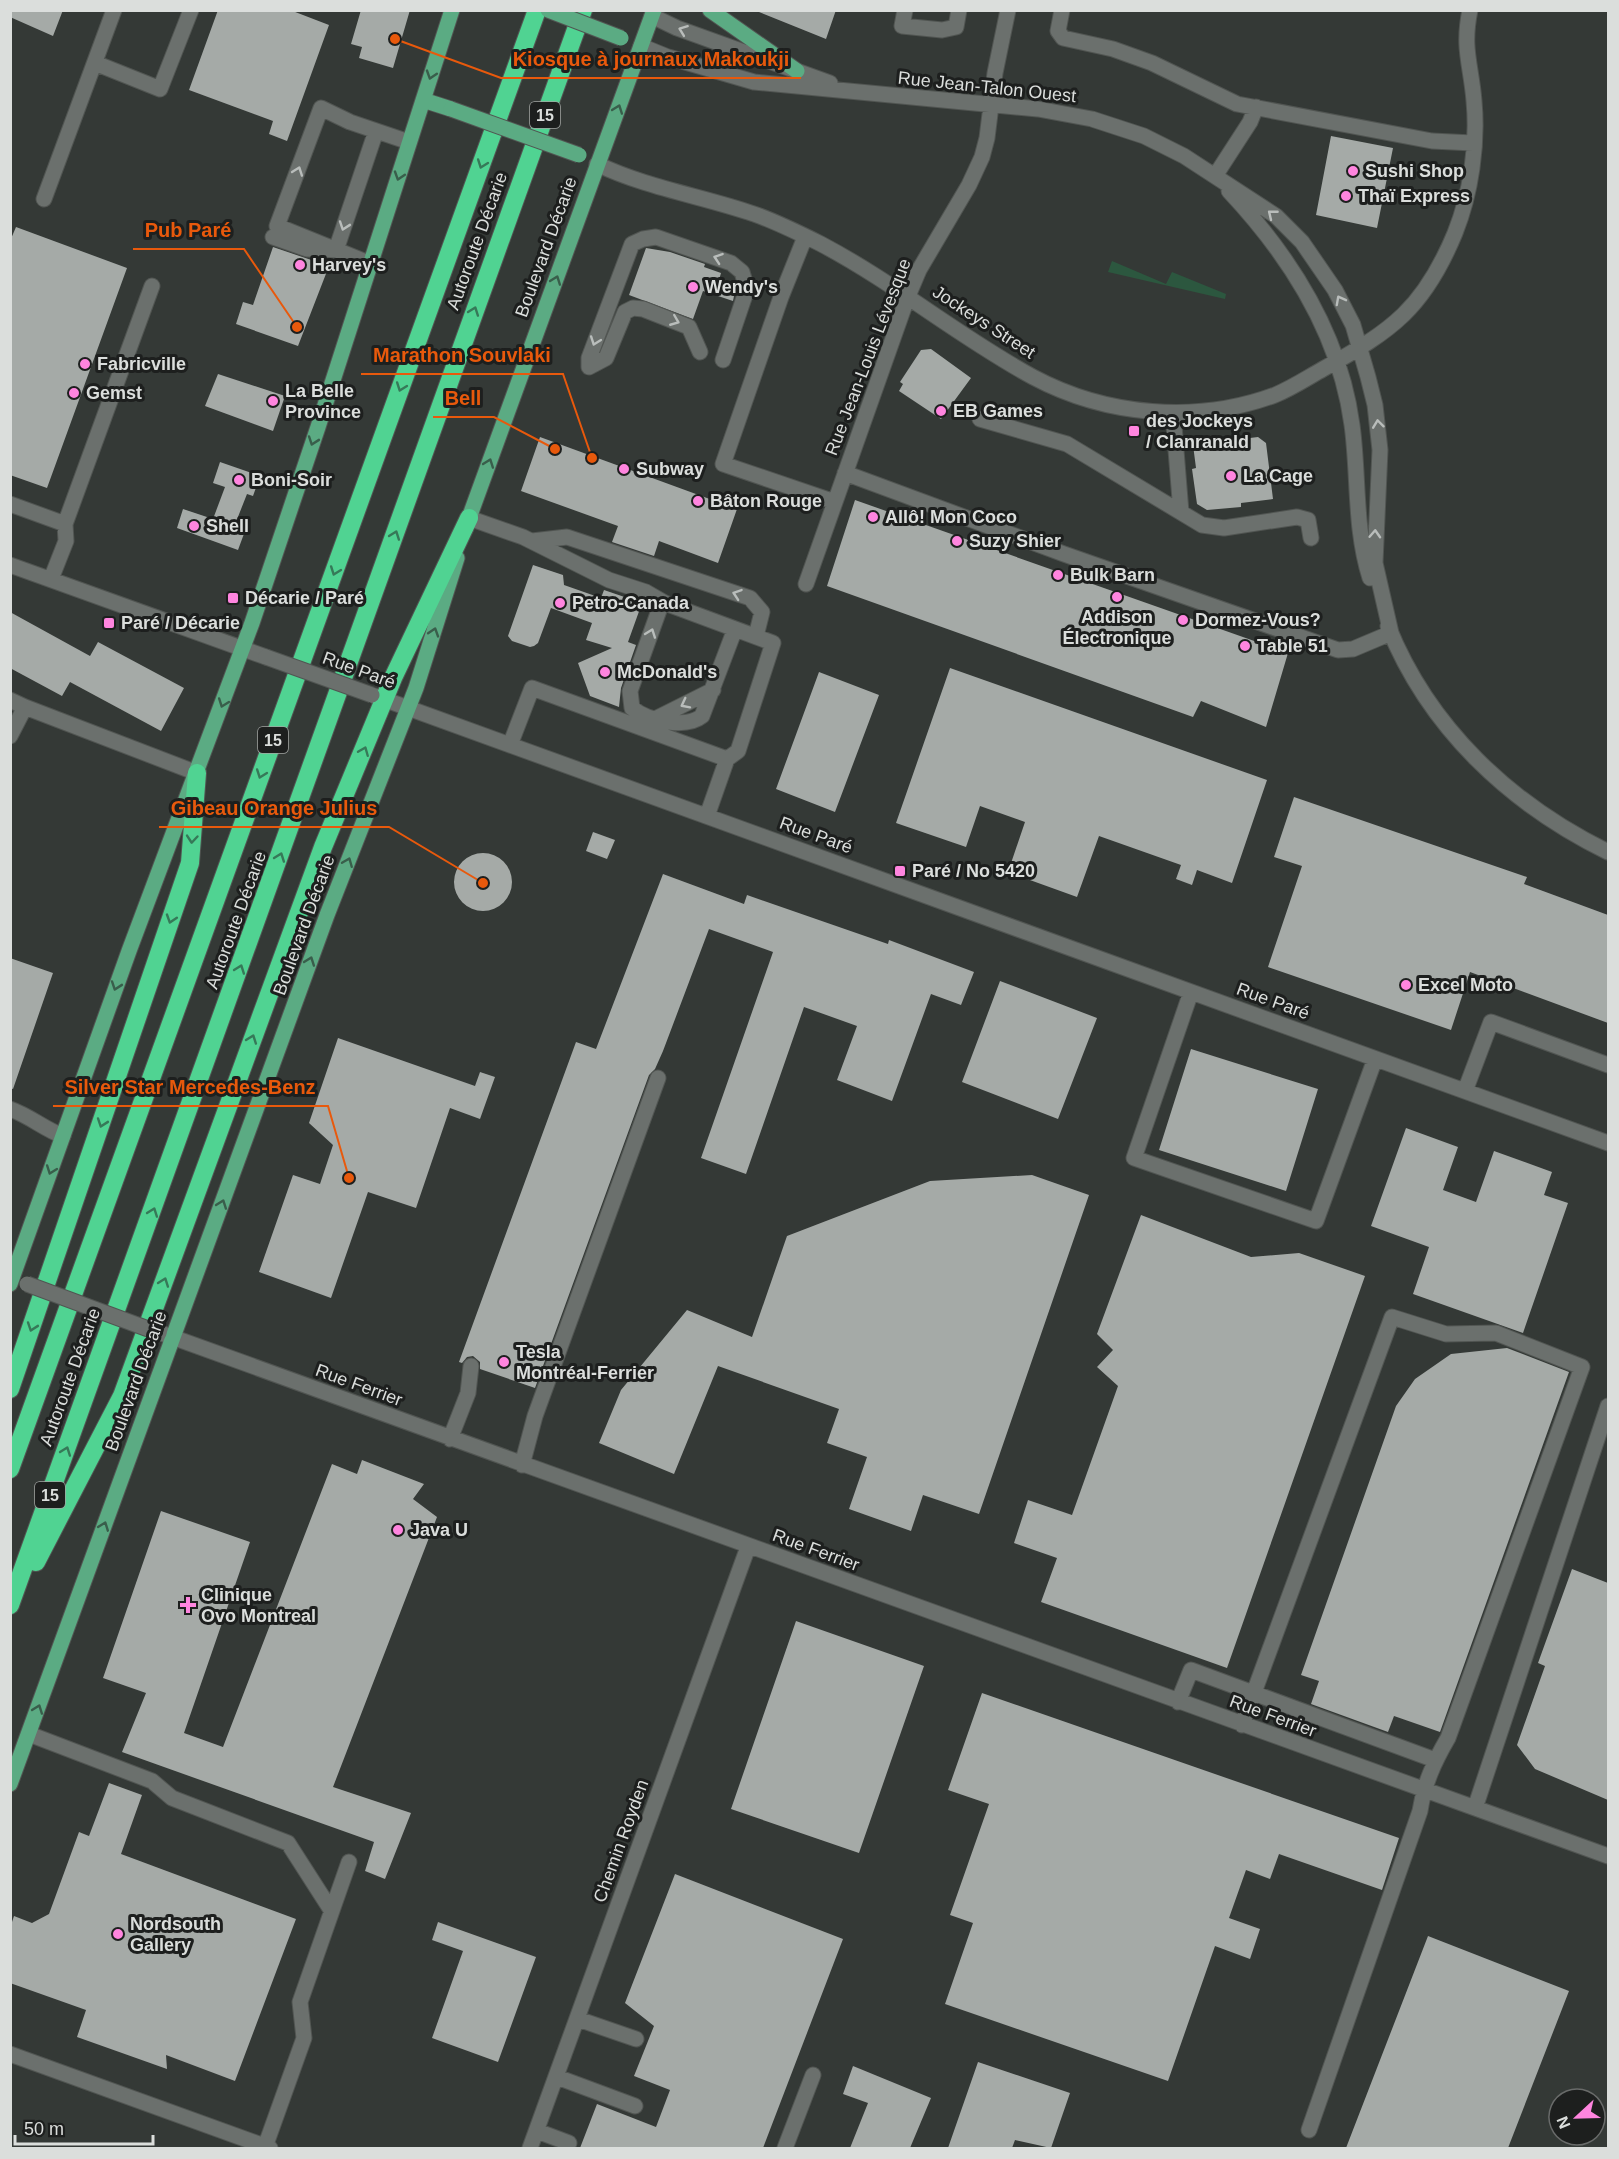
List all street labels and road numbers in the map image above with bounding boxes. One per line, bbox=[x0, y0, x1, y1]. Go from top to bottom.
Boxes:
street label: Rue Jean-Talon Ouest bbox=[897, 68, 1077, 106]
road number: 15 bbox=[530, 102, 560, 128]
street label: Autoroute Décarie bbox=[443, 169, 511, 313]
street label: Boulevard Décarie bbox=[511, 174, 581, 320]
street label: Rue Jean-Louis Lévesque bbox=[821, 256, 915, 458]
street label: Jockeys Street bbox=[929, 281, 1039, 363]
street label: Rue Paré bbox=[320, 648, 398, 692]
road number: 15 bbox=[258, 727, 288, 753]
street label: Rue Paré bbox=[777, 813, 855, 857]
street label: Autoroute Décarie bbox=[202, 848, 270, 992]
street label: Boulevard Décarie bbox=[269, 852, 339, 998]
street label: Rue Paré bbox=[1234, 979, 1312, 1023]
street label: Autoroute Décarie bbox=[36, 1305, 104, 1449]
street label: Boulevard Décarie bbox=[101, 1308, 171, 1454]
street label: Rue Ferrier bbox=[313, 1360, 405, 1410]
road number: 15 bbox=[35, 1482, 65, 1508]
street label: Rue Ferrier bbox=[770, 1525, 862, 1575]
street label: Rue Ferrier bbox=[1227, 1691, 1319, 1741]
street label: Chemin Royden bbox=[590, 1777, 652, 1905]

